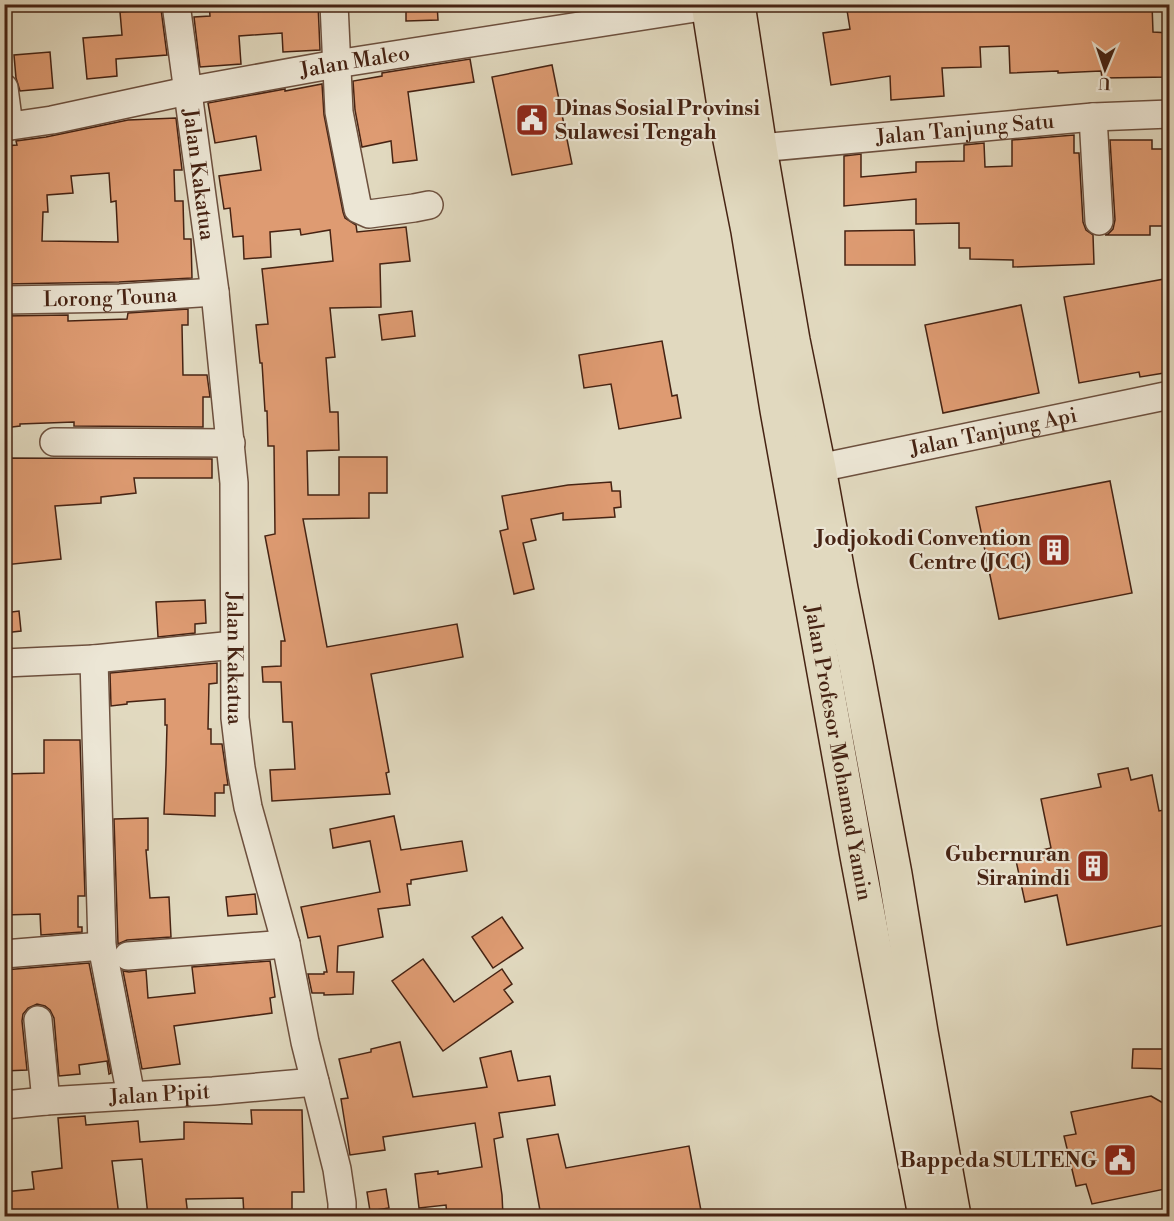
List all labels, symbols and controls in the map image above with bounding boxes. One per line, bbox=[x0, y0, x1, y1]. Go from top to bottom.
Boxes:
north arrow bbox=[1075, 39, 1135, 99]
street label: Jalan Maleo bbox=[297, 41, 412, 84]
text: U bbox=[1097, 73, 1111, 93]
place label: Dinas Sosial Provinsi Sulawesi Tengah bbox=[555, 96, 760, 146]
public building icon: Dinas Sosial Provinsi Sulawesi Tengah bbox=[514, 102, 550, 138]
street label: Jalan Kakatua bbox=[176, 106, 220, 242]
street label: Jalan Tanjung Satu bbox=[874, 109, 1055, 151]
street label: Lorong Touna bbox=[43, 282, 178, 313]
street label: Jalan Tanjung Api bbox=[907, 403, 1079, 463]
place label: Jodjokodi Convention Centre (JCC) bbox=[813, 526, 1031, 576]
building icon: Jodjokodi Convention Centre (JCC) bbox=[1036, 532, 1072, 568]
street label: Jalan Kakatua bbox=[220, 591, 248, 727]
street label: Jalan Profesor Mohamad Yamin bbox=[798, 602, 877, 903]
place label: Gubernuran Siranindi bbox=[945, 842, 1070, 892]
building icon: Gubernuran Siranindi bbox=[1075, 848, 1111, 884]
street label: Jalan Pipit bbox=[108, 1079, 211, 1111]
public building icon: Bappeda SULTENG bbox=[1102, 1142, 1138, 1178]
place label: Bappeda SULTENG bbox=[900, 1148, 1097, 1174]

